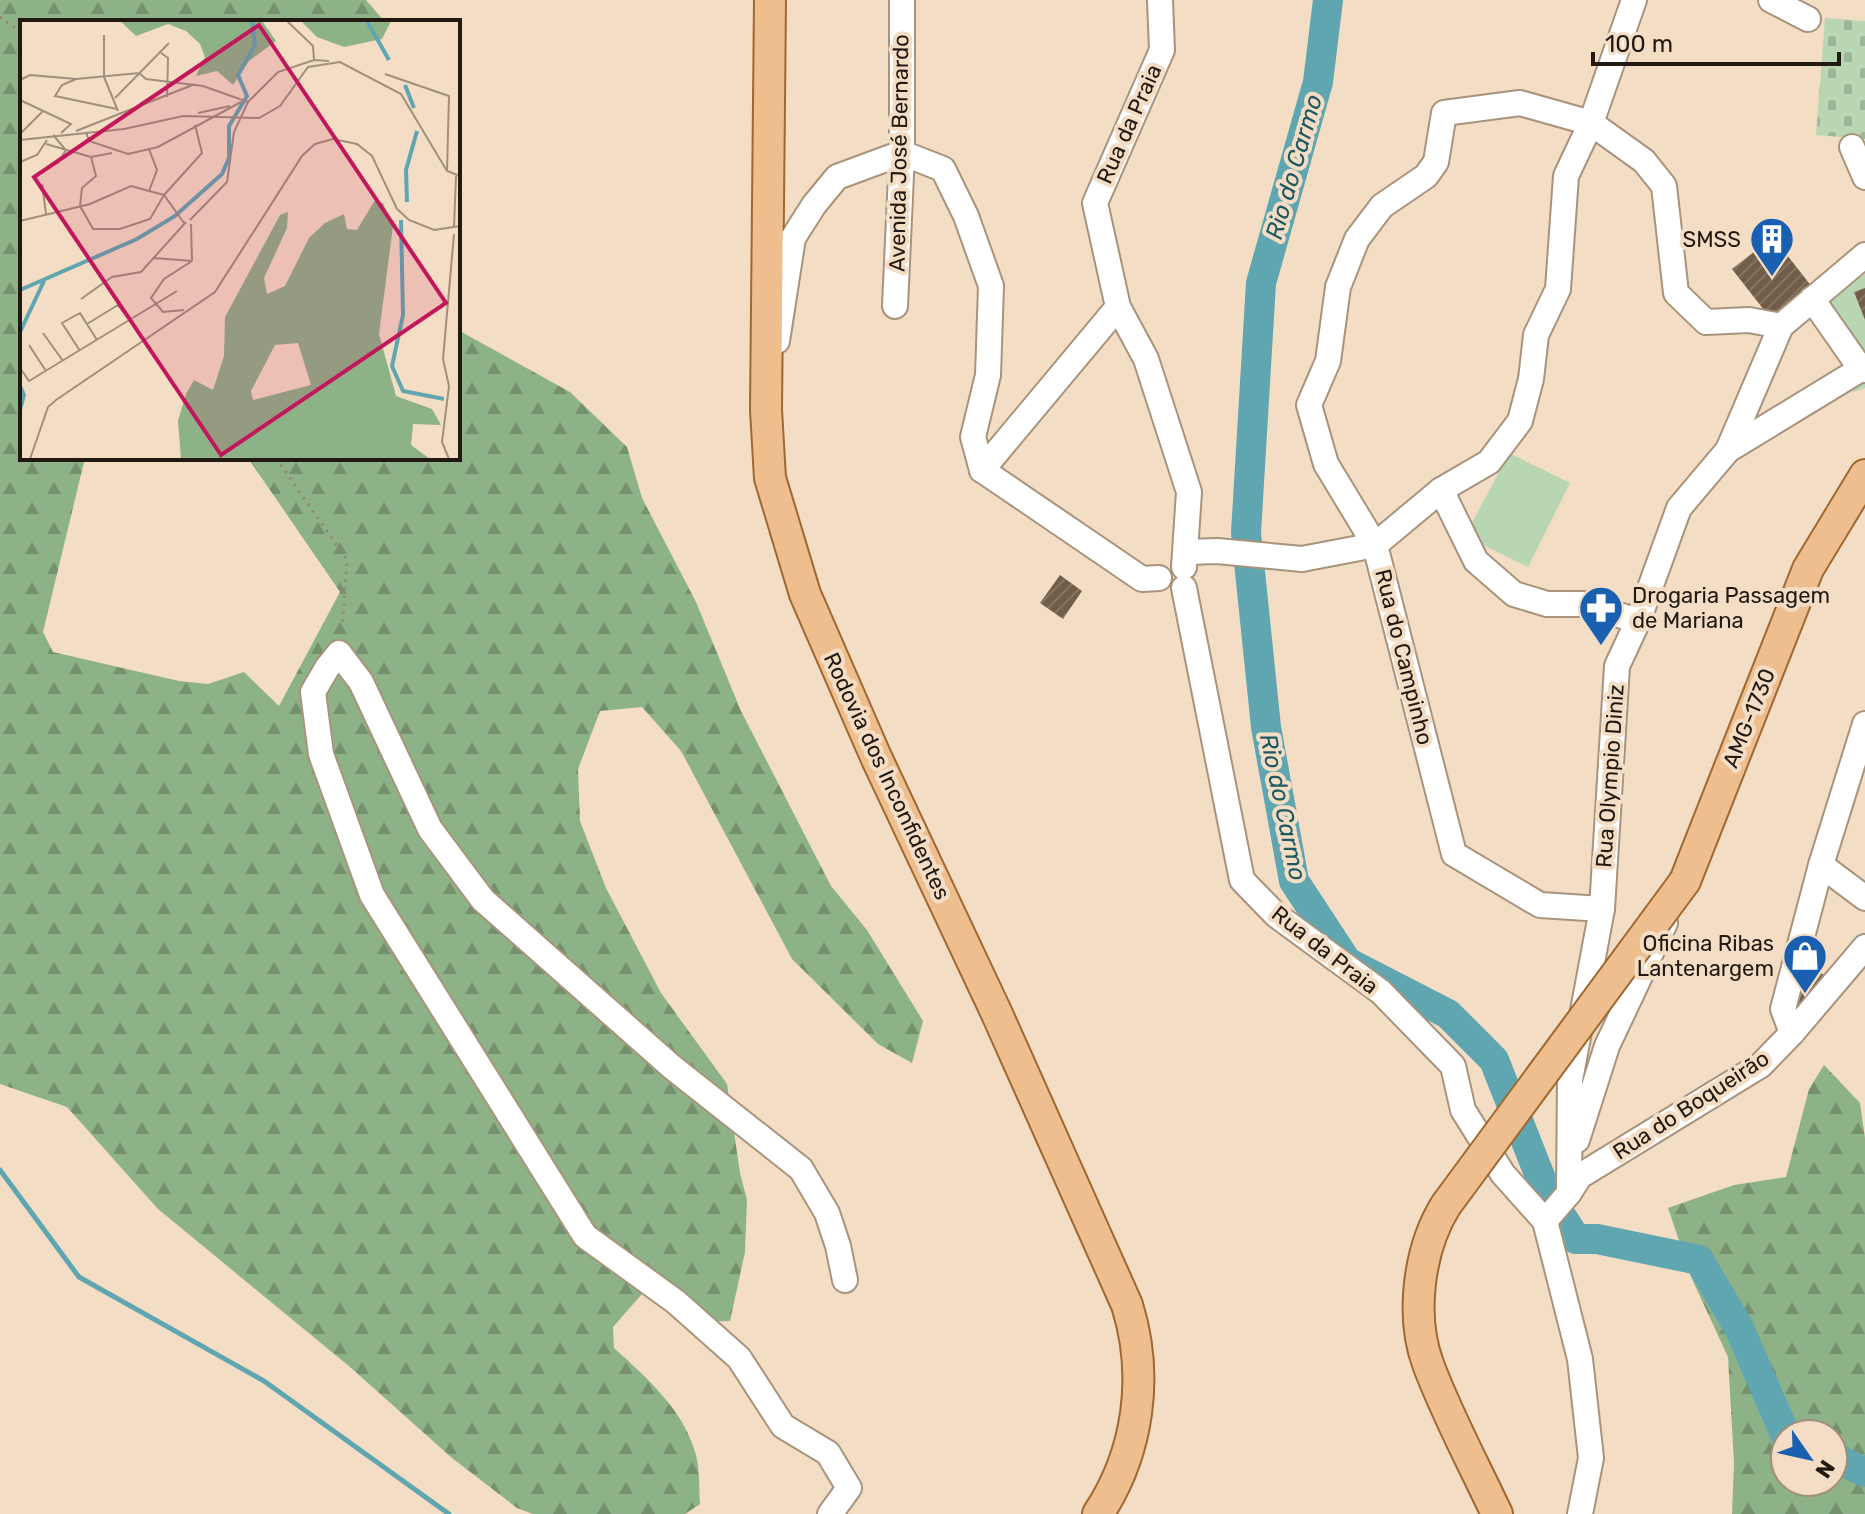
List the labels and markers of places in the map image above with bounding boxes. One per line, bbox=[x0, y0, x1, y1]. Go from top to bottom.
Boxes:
building icon: SMSS bbox=[1748, 215, 1796, 278]
place label: SMSS bbox=[1682, 226, 1741, 253]
place label: Drogaria Passagem de Mariana bbox=[1632, 582, 1830, 634]
pharmacy icon: Drogaria Passagem de Mariana bbox=[1577, 584, 1625, 647]
place label: Oficina Ribas Lantenargem bbox=[1637, 930, 1774, 982]
shop icon: Oficina Ribas Lantenargem bbox=[1781, 932, 1829, 995]

